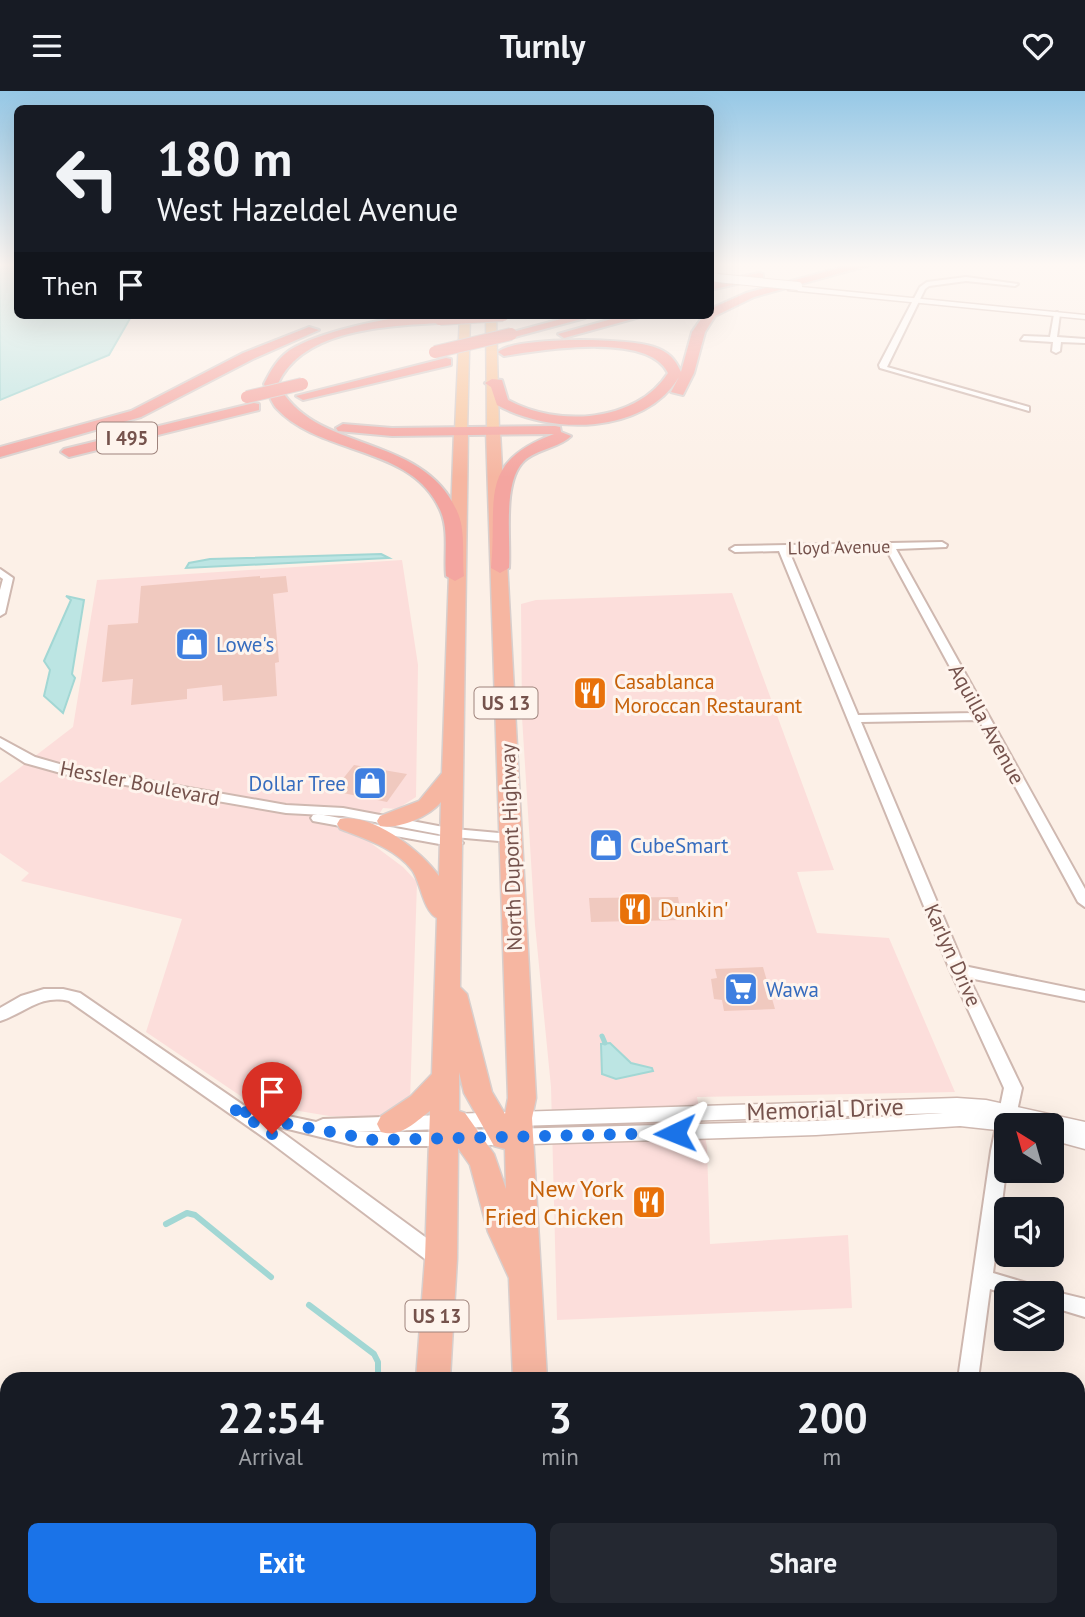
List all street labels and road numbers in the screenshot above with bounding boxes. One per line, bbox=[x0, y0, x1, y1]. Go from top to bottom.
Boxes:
road number: I 495 bbox=[97, 423, 157, 453]
street label: Lloyd Avenue bbox=[788, 535, 890, 559]
street label: Aquilla Avenue bbox=[943, 659, 1031, 789]
road number: US 13 bbox=[475, 687, 538, 719]
street label: North Dupont Highway bbox=[494, 743, 528, 951]
street label: Hessler Boulevard bbox=[58, 754, 222, 812]
street label: Karlyn Drive bbox=[918, 899, 988, 1011]
street label: Memorial Drive bbox=[746, 1091, 904, 1127]
road number: US 13 bbox=[406, 1301, 468, 1331]

